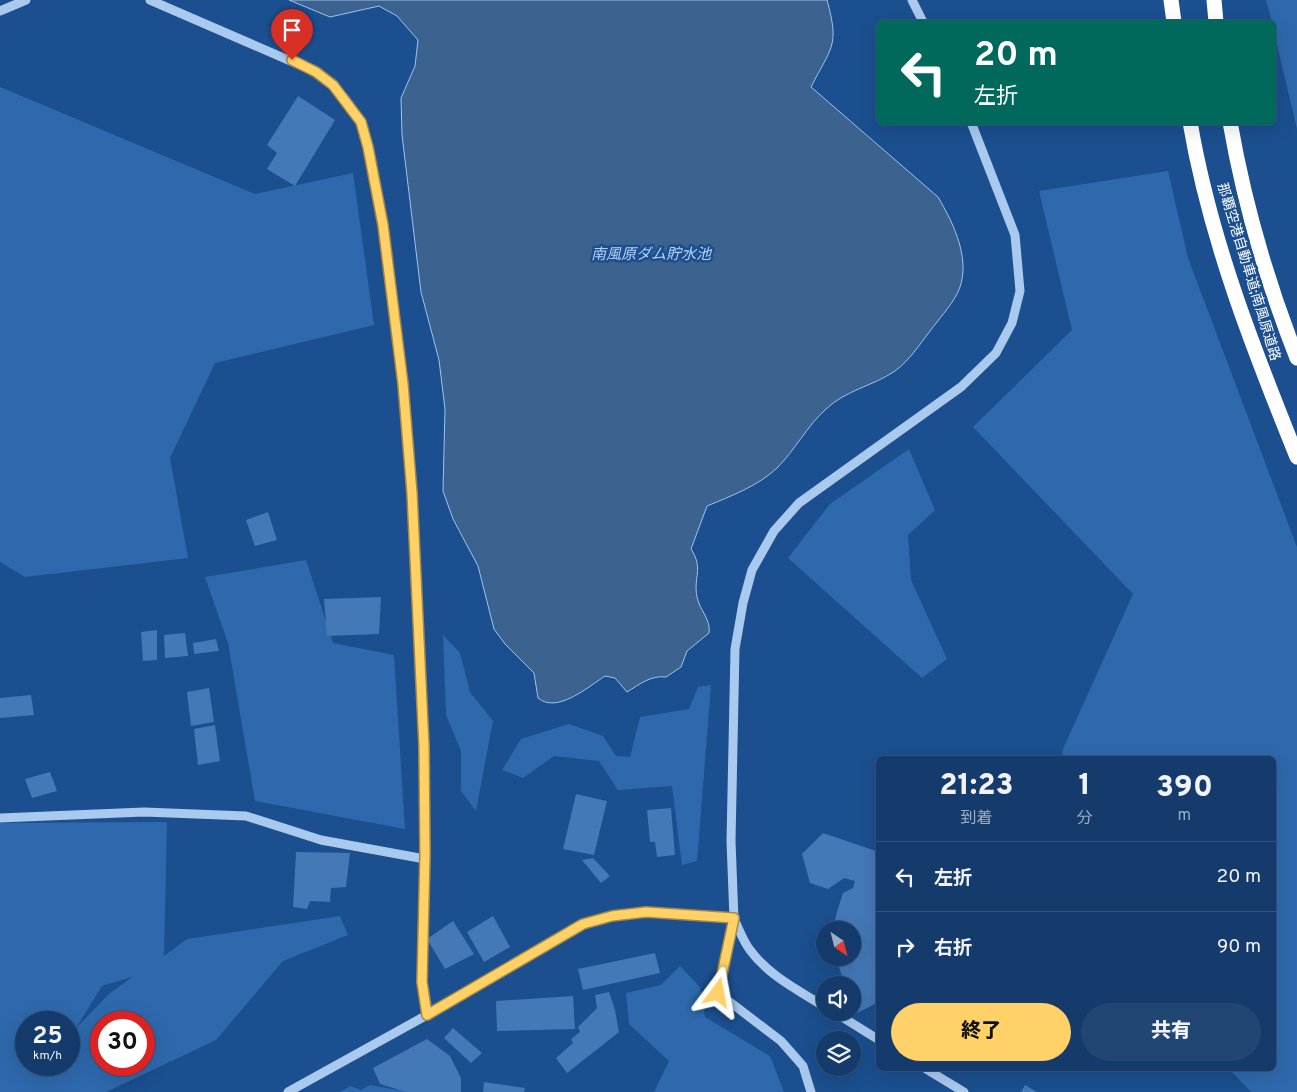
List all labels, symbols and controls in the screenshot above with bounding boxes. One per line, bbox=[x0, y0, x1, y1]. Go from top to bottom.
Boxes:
pin bbox=[271, 9, 313, 60]
icon: arrive bbox=[278, 16, 306, 44]
text: 20 m bbox=[974, 34, 1058, 78]
icon: left bbox=[891, 40, 956, 105]
text: 左折 bbox=[974, 84, 1018, 111]
street label: 那覇空港自動車道;南風原道路 bbox=[1213, 181, 1283, 363]
water label: 南風原ダム貯水池 bbox=[591, 246, 713, 265]
text: 21:23 bbox=[939, 768, 1014, 805]
text: 1 bbox=[1079, 768, 1091, 805]
text: 390 bbox=[1156, 770, 1213, 807]
text: m bbox=[1178, 806, 1191, 826]
text: 到着 bbox=[960, 809, 992, 829]
text: 分 bbox=[1077, 809, 1093, 829]
icon: left bbox=[891, 863, 919, 891]
text: 20 m bbox=[1217, 865, 1261, 889]
text: 左折 bbox=[934, 867, 972, 891]
north arrow bbox=[816, 921, 861, 966]
map controls bbox=[816, 921, 861, 1076]
icon: right bbox=[891, 933, 919, 961]
text: 90 m bbox=[1217, 935, 1261, 959]
text: 右折 bbox=[934, 937, 972, 961]
position arrow bbox=[691, 966, 743, 1018]
button: sound bbox=[816, 976, 861, 1021]
button: 終了 bbox=[891, 1003, 1071, 1061]
button: 共有 bbox=[1081, 1003, 1261, 1061]
speed limit sign: 30 bbox=[90, 1011, 155, 1076]
text: 25 bbox=[32, 1021, 63, 1053]
button: layers bbox=[816, 1031, 861, 1076]
text: km/h bbox=[33, 1048, 62, 1064]

